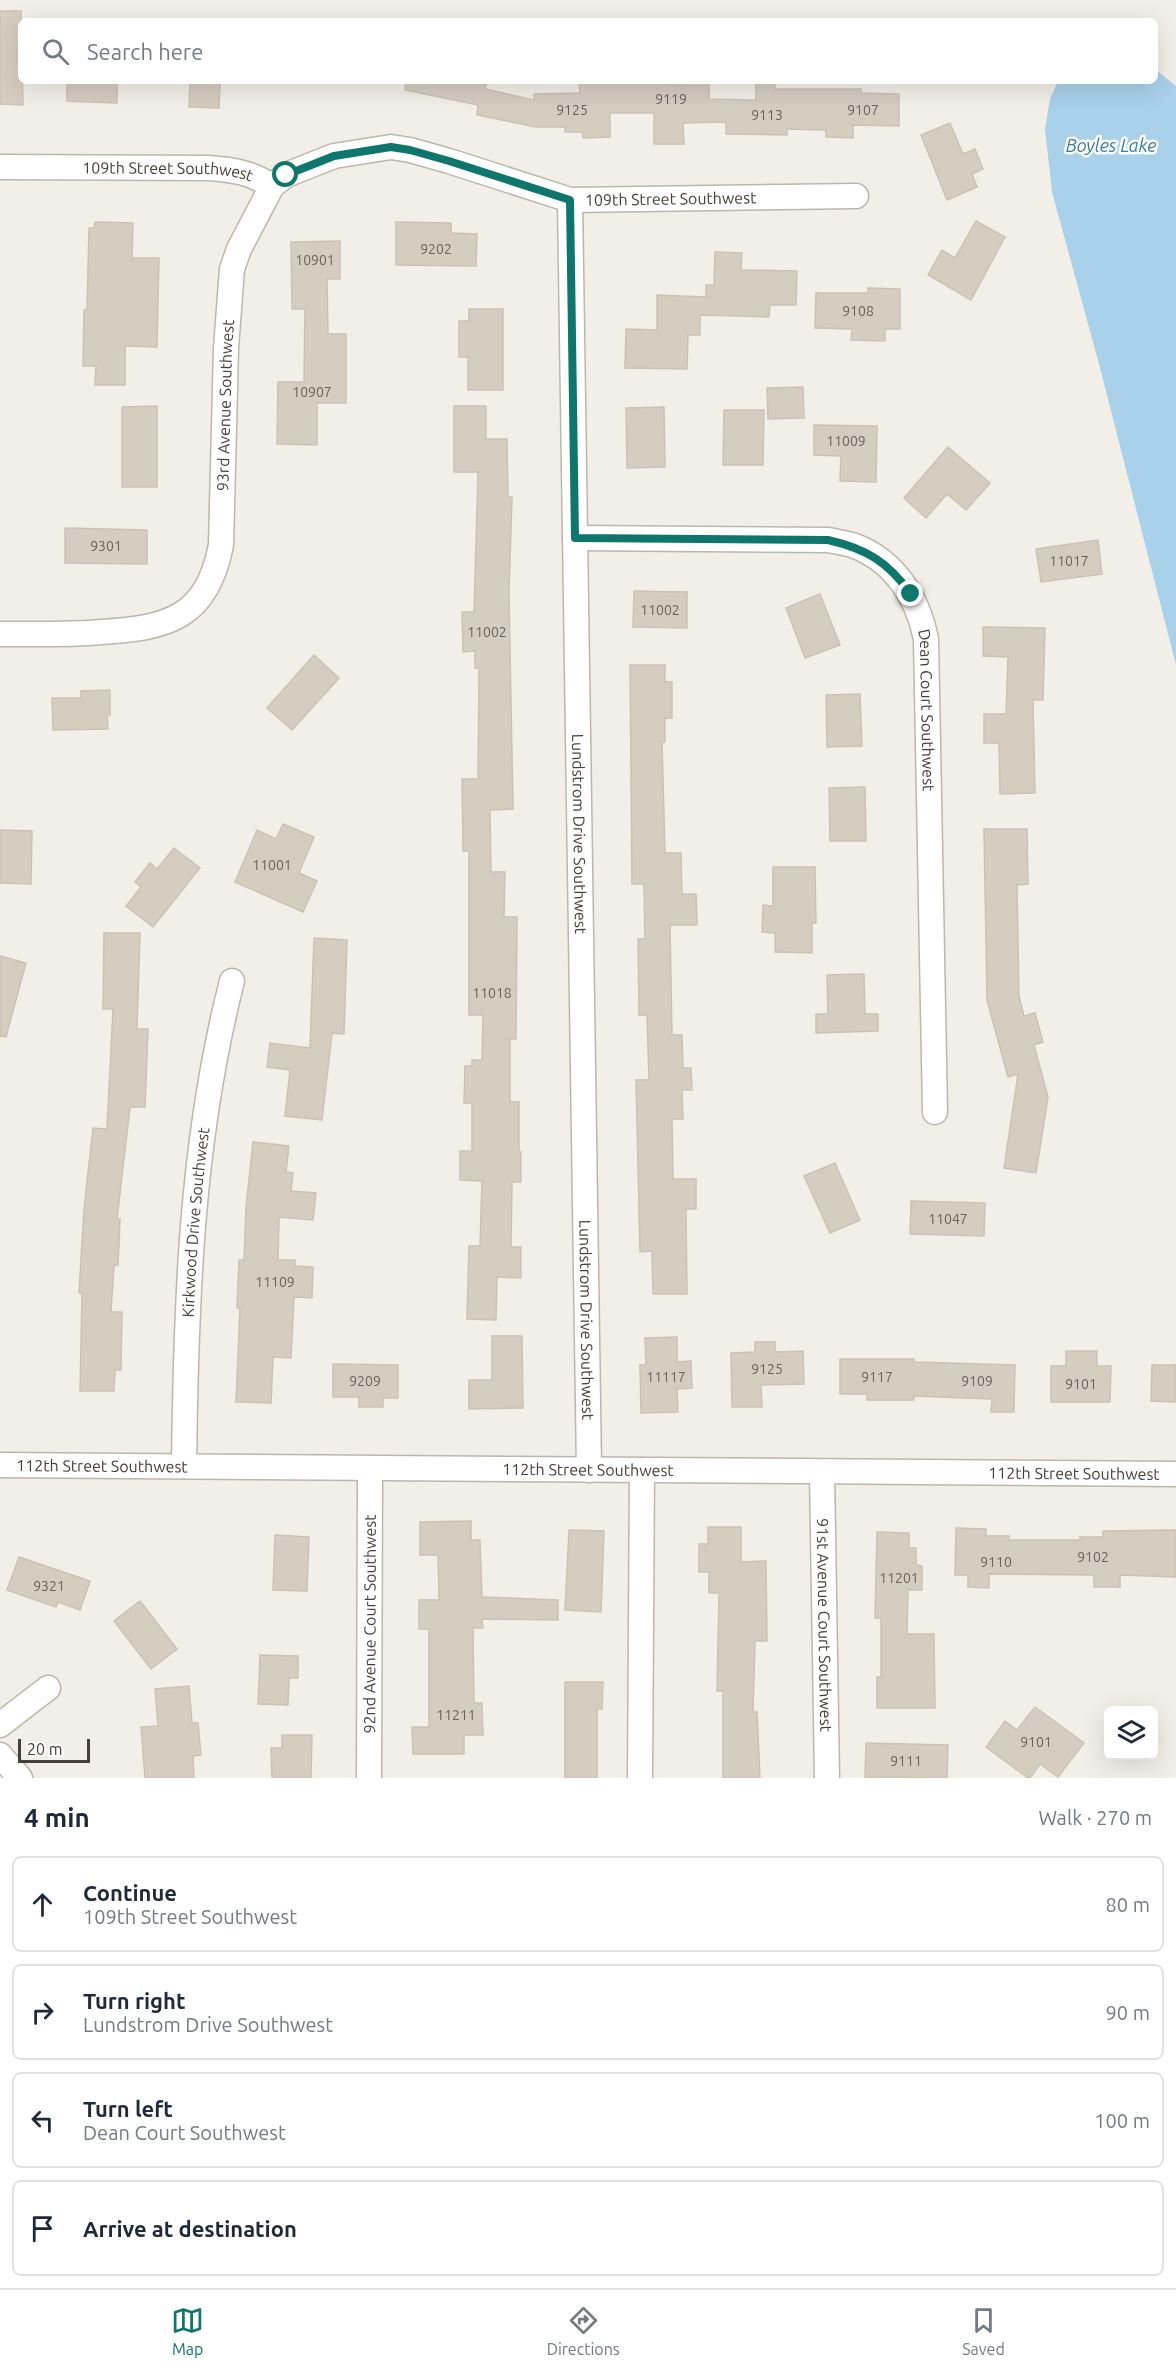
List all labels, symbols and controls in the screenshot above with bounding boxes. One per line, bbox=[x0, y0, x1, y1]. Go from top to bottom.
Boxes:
search box bbox=[18, 18, 1158, 84]
icon: search bbox=[39, 35, 72, 68]
text: Search here bbox=[87, 39, 203, 64]
house number: 9119 bbox=[655, 91, 687, 107]
house number: 9125 bbox=[556, 102, 588, 118]
house number: 9107 bbox=[847, 102, 879, 118]
house number: 9113 bbox=[751, 107, 783, 123]
water label: Boyles Lake bbox=[1066, 135, 1156, 155]
street label: 109th Street Southwest bbox=[82, 158, 256, 185]
route start bbox=[272, 161, 298, 187]
street label: 109th Street Southwest bbox=[585, 188, 757, 209]
house number: 9202 bbox=[420, 241, 452, 257]
house number: 10901 bbox=[295, 252, 335, 268]
house number: 9108 bbox=[842, 303, 874, 319]
street label: 93rd Avenue Southwest bbox=[213, 318, 237, 491]
house number: 10907 bbox=[292, 384, 332, 400]
house number: 11009 bbox=[826, 433, 866, 449]
house number: 9301 bbox=[90, 538, 122, 554]
house number: 11017 bbox=[1049, 553, 1089, 569]
route end bbox=[897, 580, 923, 606]
house number: 11002 bbox=[640, 602, 680, 618]
house number: 11002 bbox=[467, 624, 507, 640]
street label: Dean Court Southwest bbox=[915, 627, 938, 792]
street label: Lundstrom Drive Southwest bbox=[569, 734, 590, 935]
house number: 11001 bbox=[252, 857, 292, 873]
house number: 11018 bbox=[472, 985, 512, 1001]
street label: Kirkwood Drive Southwest bbox=[179, 1126, 213, 1318]
house number: 11047 bbox=[928, 1211, 968, 1227]
street label: Lundstrom Drive Southwest bbox=[576, 1220, 597, 1421]
house number: 11109 bbox=[255, 1274, 295, 1290]
house number: 9125 bbox=[751, 1361, 783, 1377]
house number: 11117 bbox=[646, 1369, 686, 1385]
house number: 9117 bbox=[861, 1369, 893, 1385]
house number: 9209 bbox=[349, 1373, 381, 1389]
house number: 9109 bbox=[961, 1373, 993, 1389]
house number: 9101 bbox=[1065, 1376, 1097, 1392]
street label: 112th Street Southwest bbox=[16, 1456, 188, 1475]
street label: 112th Street Southwest bbox=[502, 1460, 674, 1479]
street label: 112th Street Southwest bbox=[988, 1464, 1160, 1483]
street label: 92nd Avenue Court Southwest bbox=[360, 1514, 379, 1734]
street label: 91st Avenue Court Southwest bbox=[814, 1518, 835, 1733]
house number: 9102 bbox=[1077, 1549, 1109, 1565]
house number: 9110 bbox=[980, 1554, 1012, 1570]
house number: 11201 bbox=[879, 1570, 919, 1586]
house number: 9321 bbox=[33, 1578, 65, 1594]
map controls bbox=[1104, 1706, 1158, 1760]
button: layers bbox=[1104, 1706, 1158, 1760]
house number: 11211 bbox=[436, 1707, 476, 1723]
house number: 9101 bbox=[1020, 1734, 1052, 1750]
scale bar bbox=[18, 1736, 90, 1764]
text: 20 m bbox=[27, 1740, 63, 1758]
house number: 9111 bbox=[890, 1753, 922, 1769]
text: 4 min bbox=[24, 1803, 90, 1832]
text: Walk · 270 m bbox=[1039, 1806, 1152, 1829]
text: Continue bbox=[83, 1880, 177, 1905]
icon: ahead bbox=[26, 1888, 59, 1921]
text: 80 m bbox=[1106, 1893, 1150, 1916]
text: 109th Street Southwest bbox=[83, 1905, 297, 1928]
text: Turn right bbox=[83, 1988, 185, 2013]
icon: right bbox=[26, 1996, 59, 2029]
text: 90 m bbox=[1106, 2001, 1150, 2024]
text: Lundstrom Drive Southwest bbox=[83, 2013, 333, 2036]
text: Turn left bbox=[83, 2096, 173, 2121]
icon: left bbox=[26, 2104, 59, 2137]
text: 100 m bbox=[1094, 2109, 1150, 2132]
text: Dean Court Southwest bbox=[83, 2121, 286, 2144]
icon: arrive bbox=[26, 2212, 59, 2245]
text: Arrive at destination bbox=[83, 2216, 297, 2241]
tab: Map bbox=[171, 2304, 204, 2358]
tab: Directions bbox=[547, 2304, 620, 2358]
tab: Saved bbox=[962, 2304, 1005, 2358]

